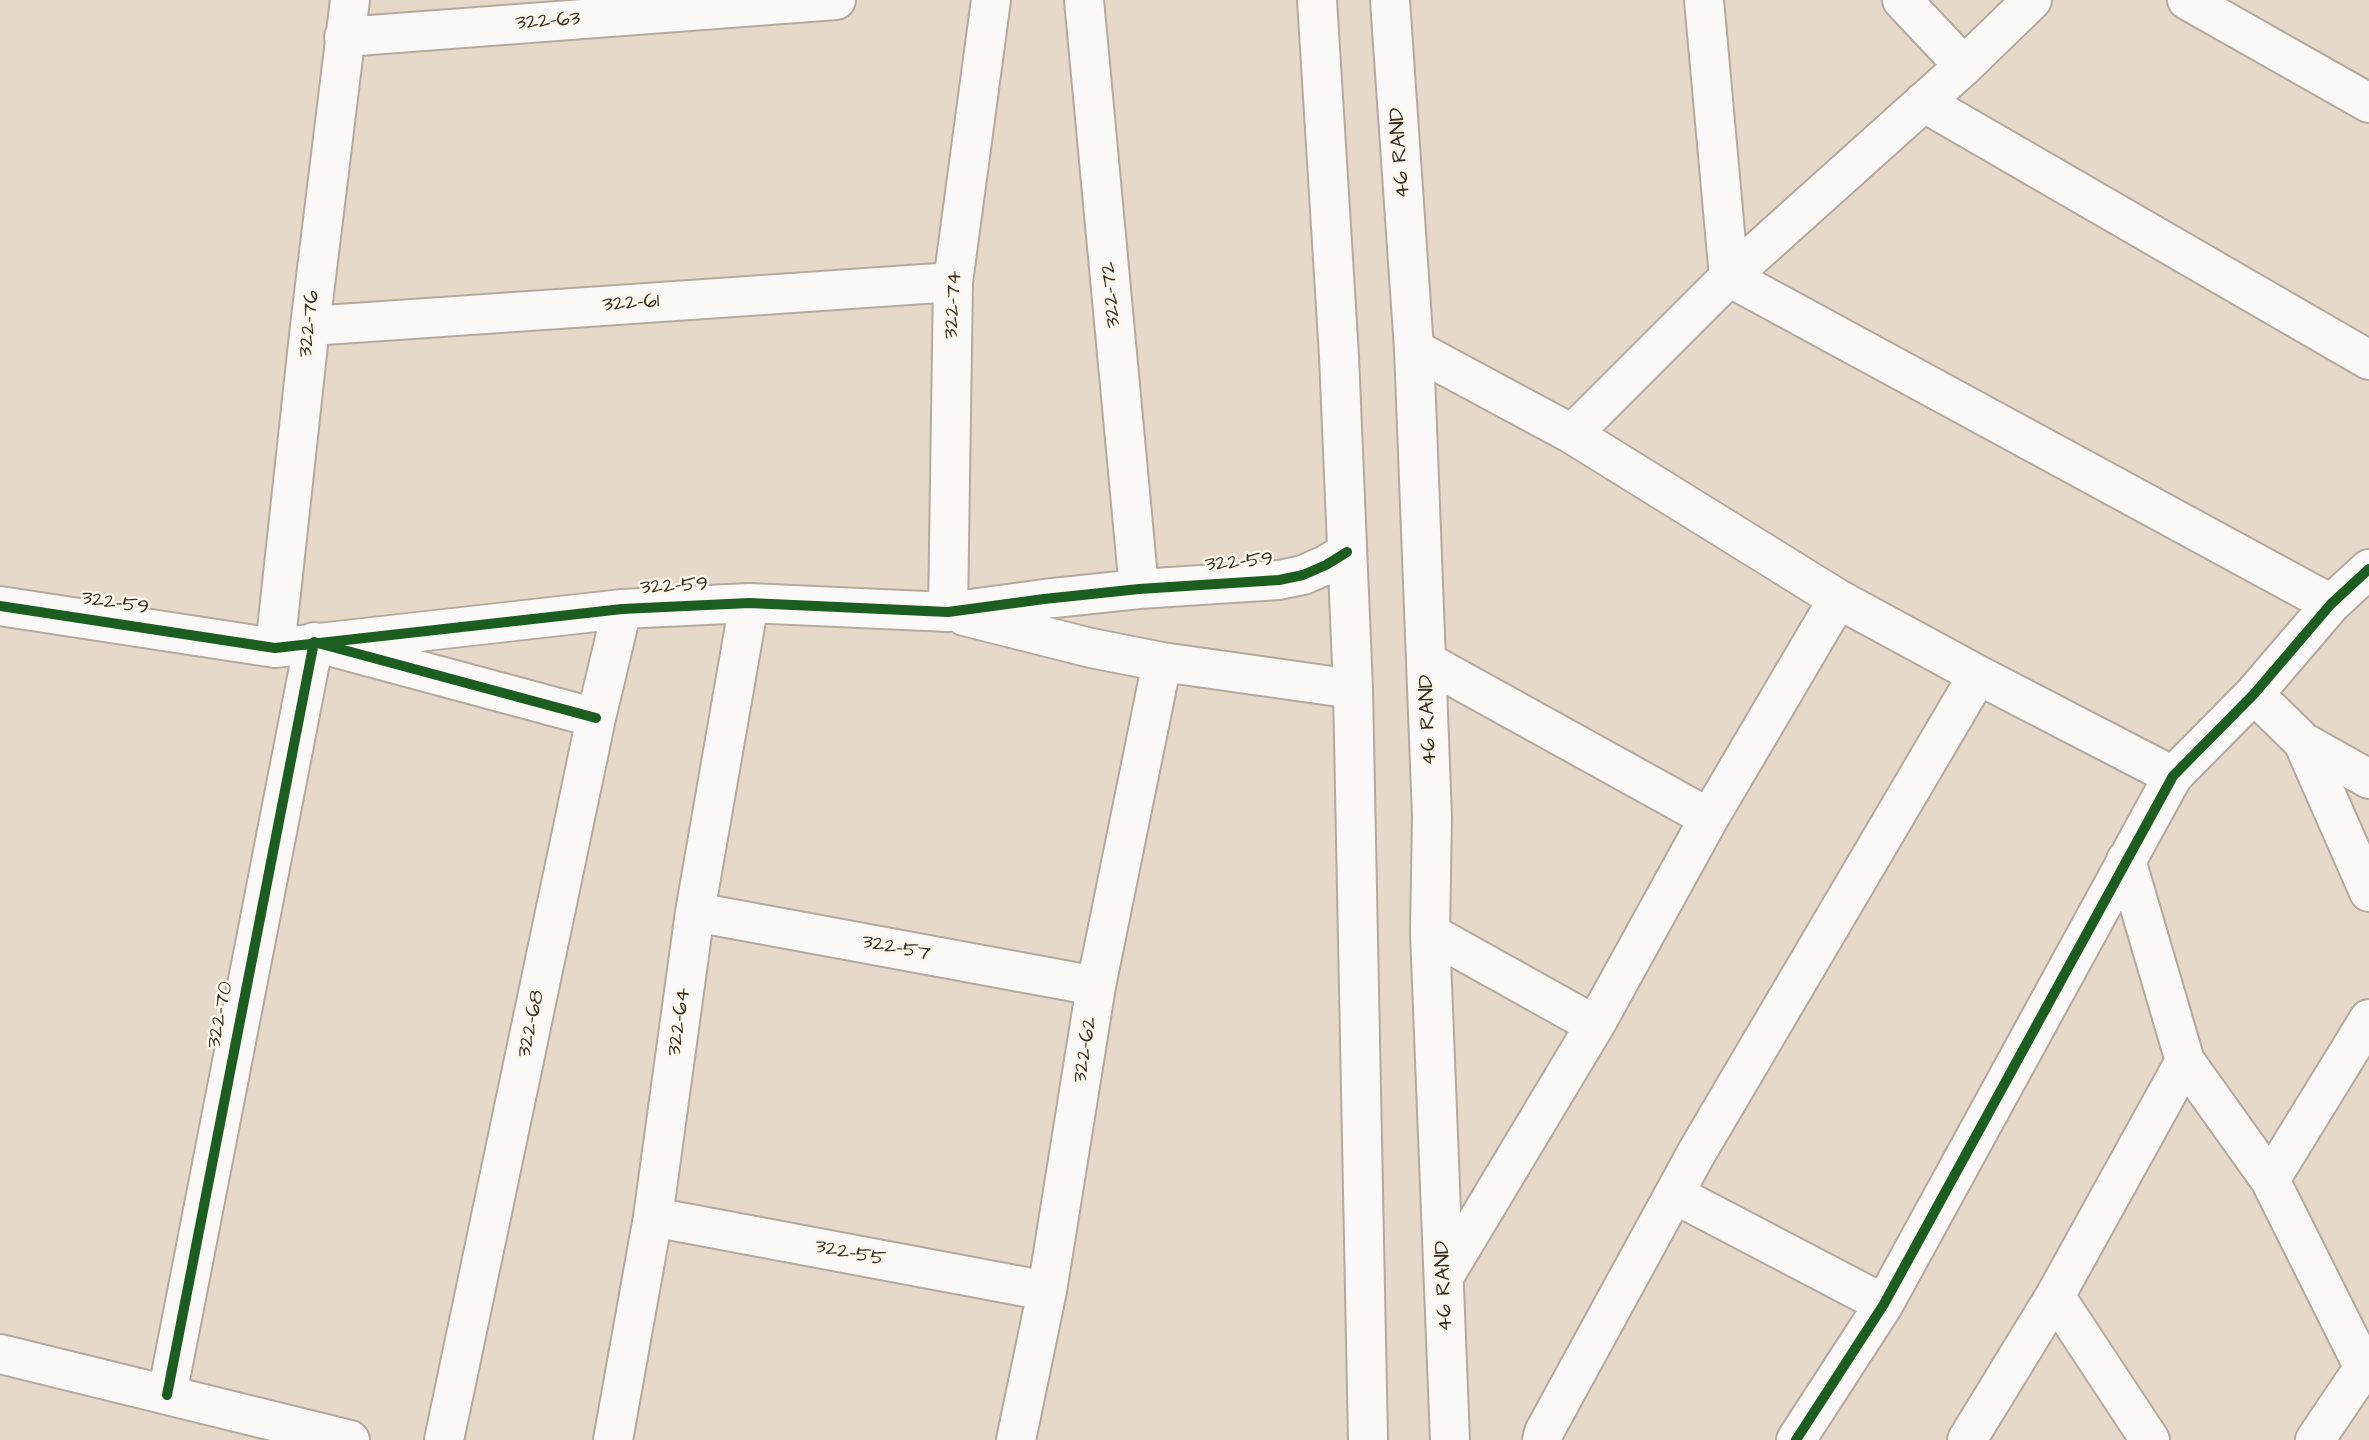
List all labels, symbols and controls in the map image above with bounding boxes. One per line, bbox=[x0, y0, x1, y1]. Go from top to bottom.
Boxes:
street label: 322-63 bbox=[515, 7, 581, 37]
street label: 46 RAND bbox=[1385, 107, 1417, 199]
street label: 322-72 bbox=[1097, 261, 1127, 329]
street label: 322-74 bbox=[940, 270, 968, 340]
street label: 322-76 bbox=[294, 289, 326, 359]
street label: 322-61 bbox=[602, 289, 660, 319]
street label: 322-59 bbox=[1204, 547, 1274, 579]
street label: 322-59 bbox=[639, 573, 709, 601]
street label: 322-59 bbox=[79, 586, 151, 622]
street label: 46 RAND bbox=[1415, 674, 1443, 766]
street label: 322-57 bbox=[860, 930, 932, 968]
street label: 322-70 bbox=[202, 980, 240, 1050]
street label: 322-64 bbox=[663, 986, 697, 1058]
street label: 322-68 bbox=[513, 988, 551, 1060]
street label: 322-62 bbox=[1068, 1015, 1104, 1085]
street label: 322-55 bbox=[813, 1235, 887, 1273]
street label: 46 RAND bbox=[1431, 1240, 1459, 1332]

